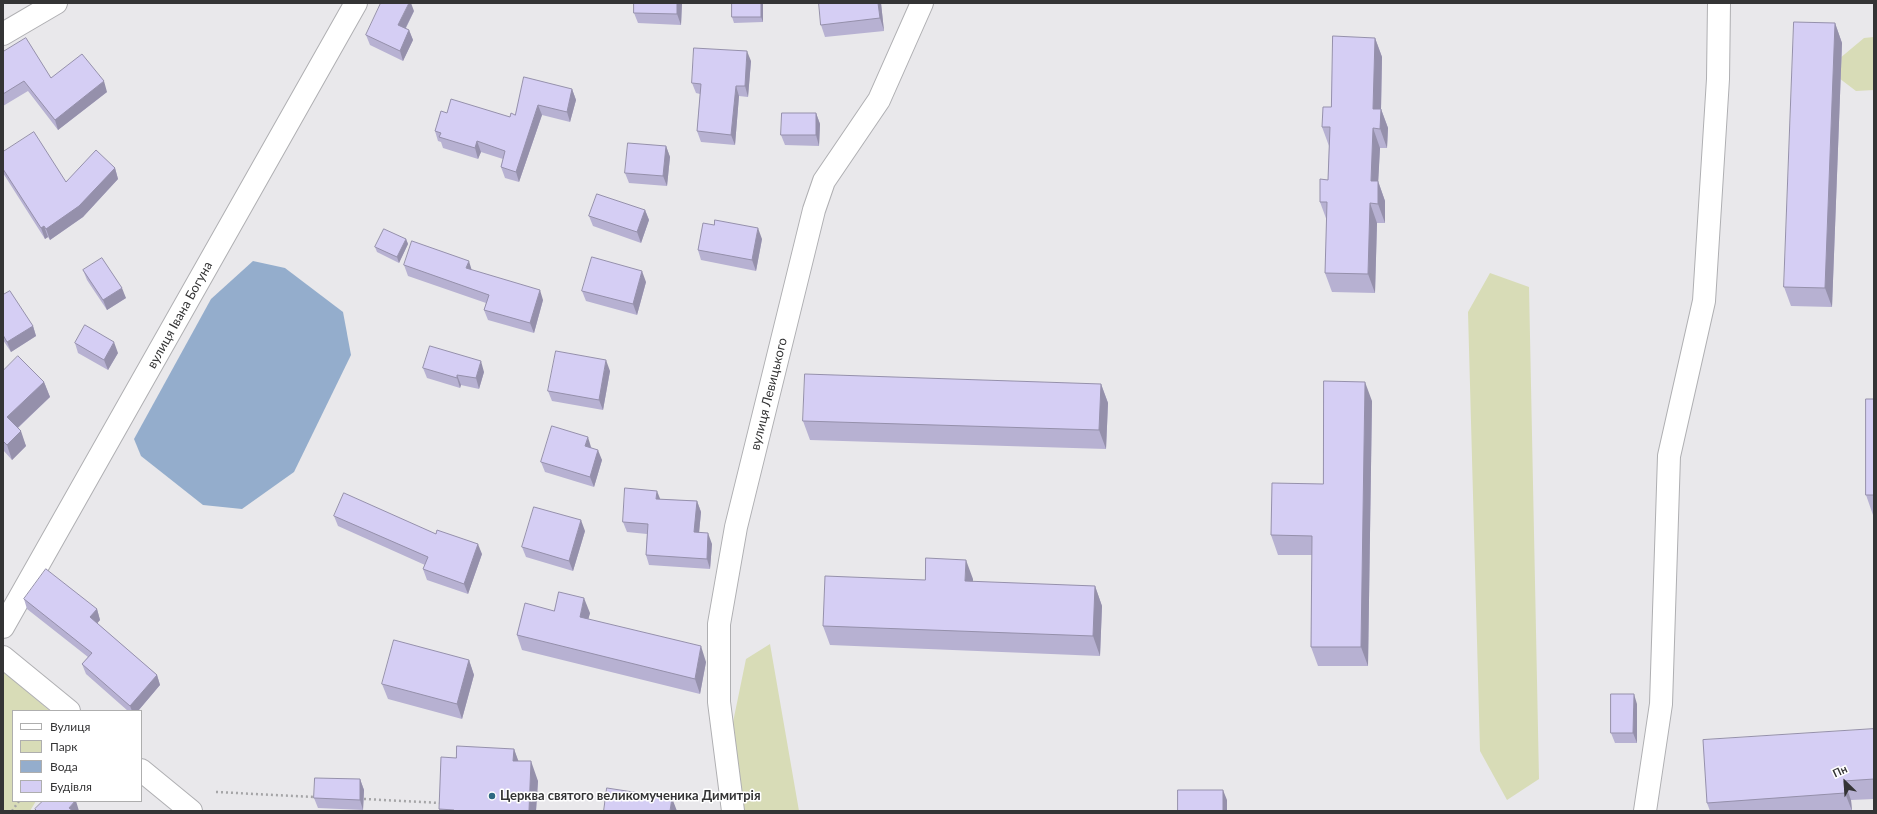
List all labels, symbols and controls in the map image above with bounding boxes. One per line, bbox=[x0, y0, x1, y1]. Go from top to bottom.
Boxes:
street label: вулиця Івана Богуна bbox=[144, 259, 216, 371]
street label: вулиця Левицького bbox=[747, 336, 791, 452]
legend bbox=[12, 710, 142, 802]
text: Вулиця bbox=[50, 719, 90, 734]
text: Парк bbox=[50, 739, 78, 754]
text: Вода bbox=[50, 759, 78, 774]
north arrow bbox=[1825, 762, 1865, 802]
text: Пн bbox=[1830, 762, 1849, 780]
text: Будівля bbox=[50, 779, 92, 794]
place label: Церква святого великомученика Димитрія bbox=[500, 788, 761, 804]
marker: Церква святого великомученика Димитрія bbox=[487, 791, 497, 801]

